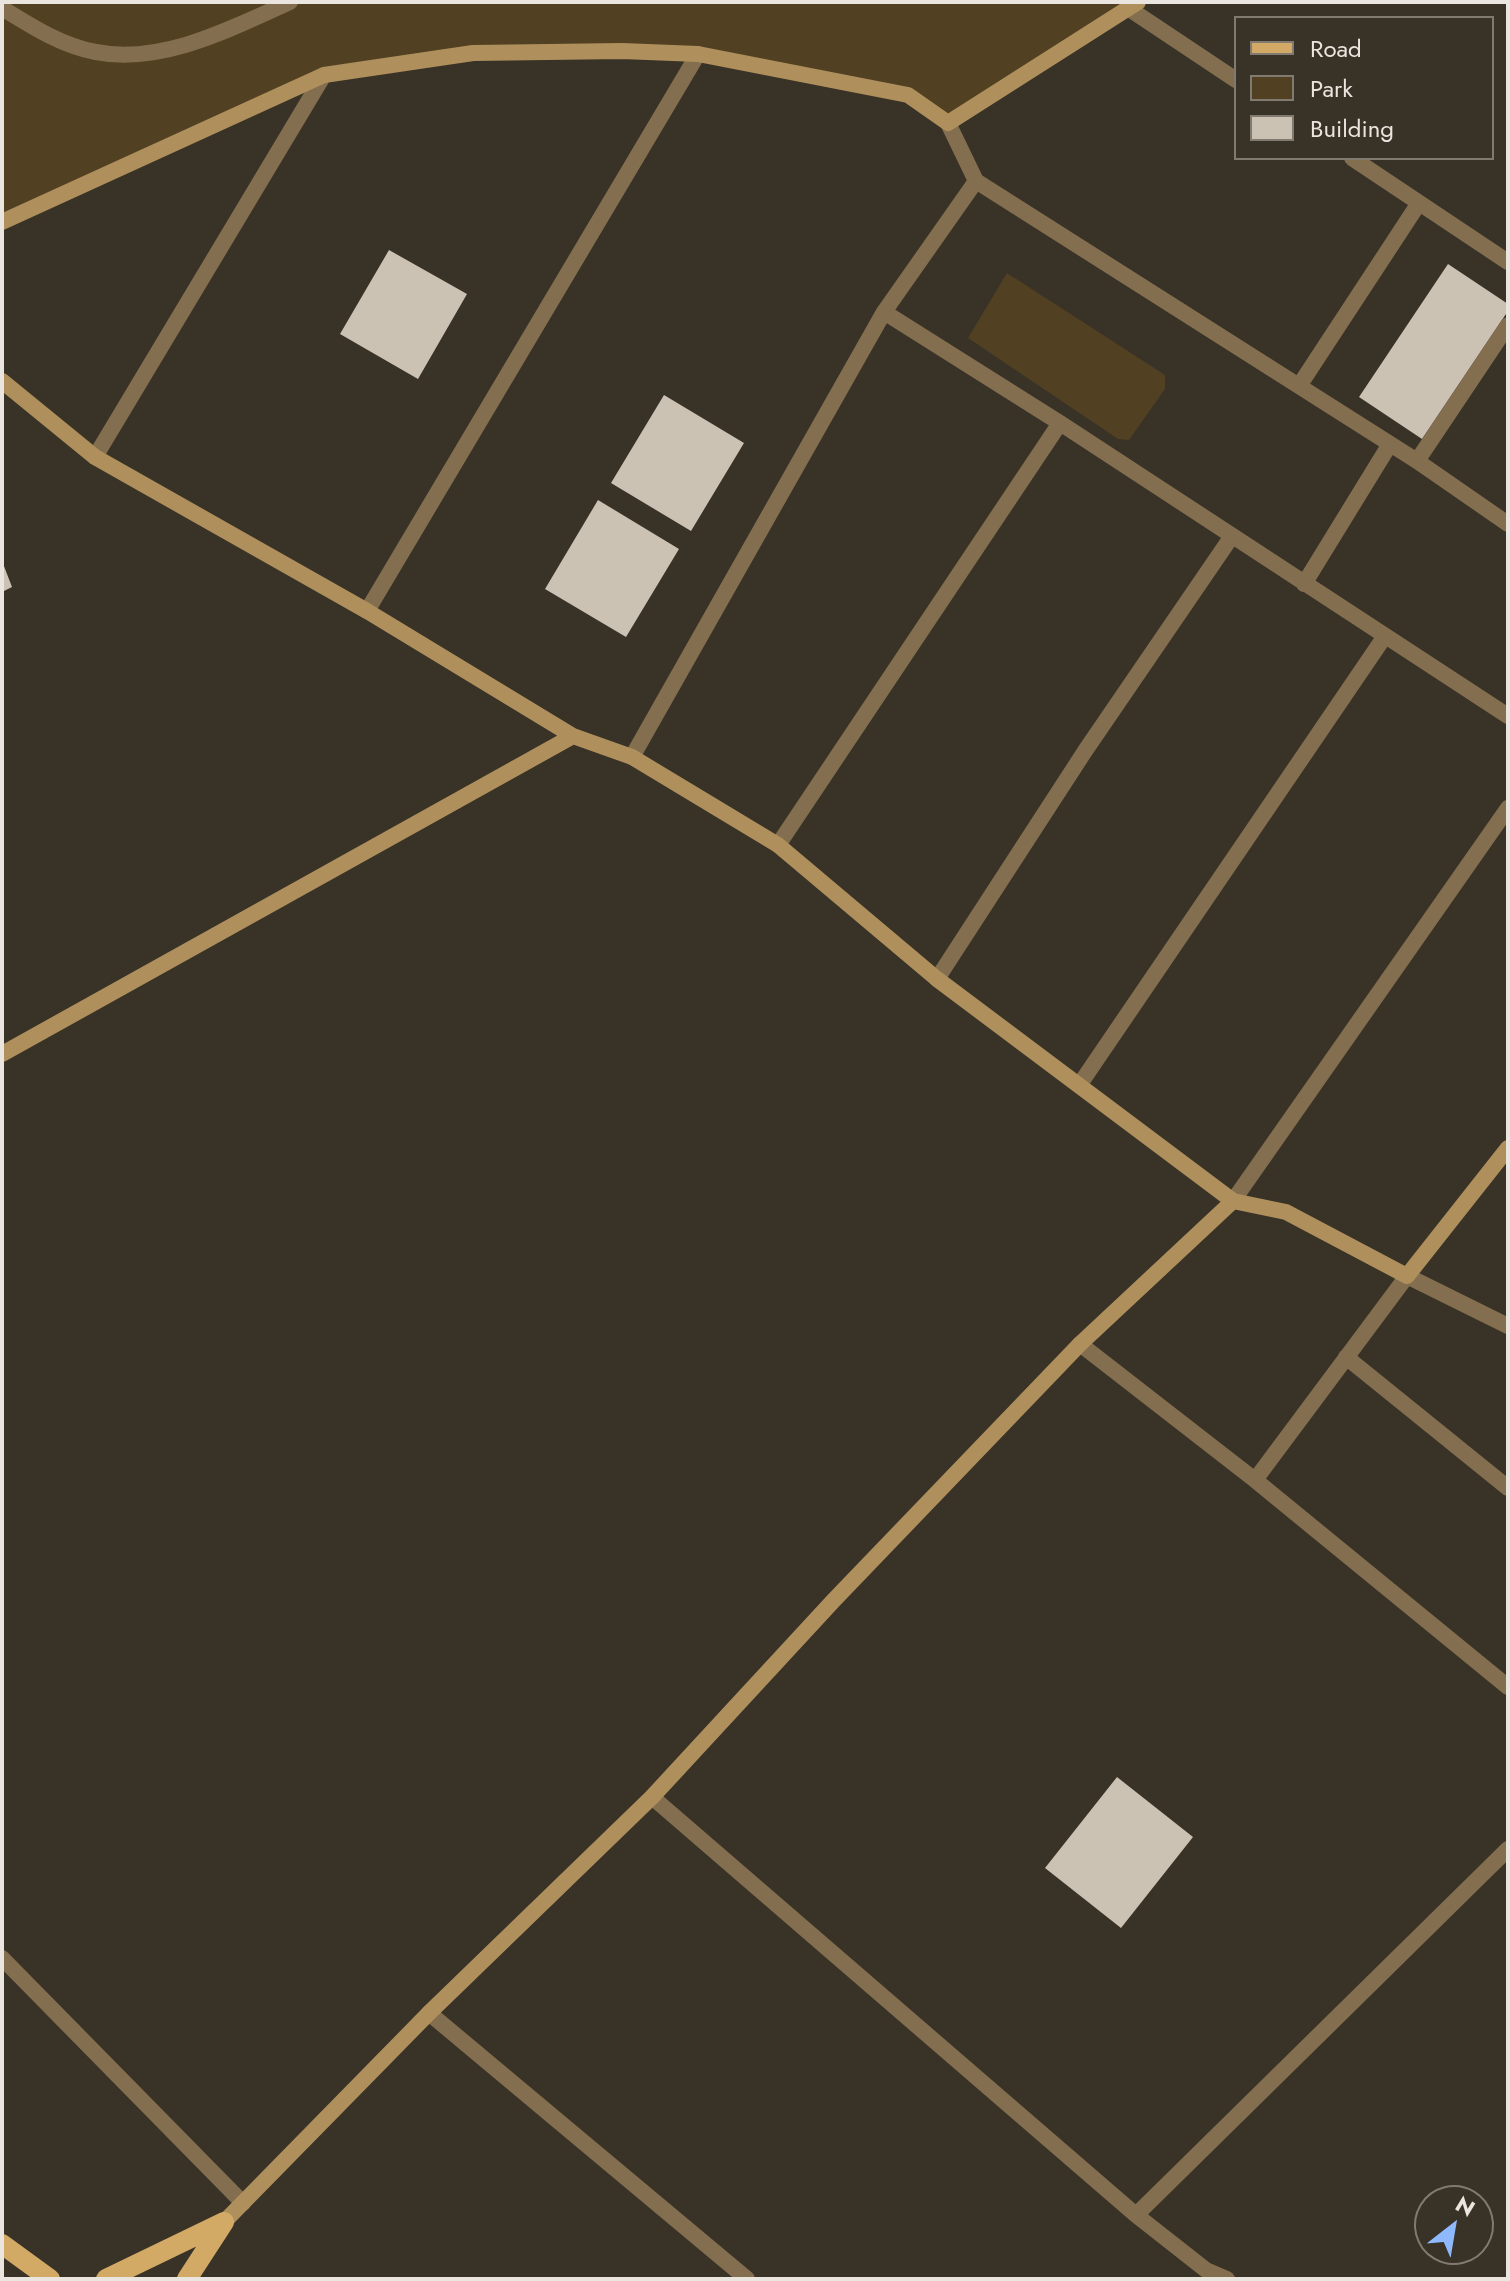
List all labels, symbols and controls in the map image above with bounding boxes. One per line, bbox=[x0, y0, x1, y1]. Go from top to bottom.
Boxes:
legend bbox=[1234, 16, 1494, 160]
text: Road bbox=[1310, 31, 1362, 66]
text: Park bbox=[1310, 71, 1353, 106]
text: Building bbox=[1310, 111, 1394, 146]
north arrow bbox=[1414, 2185, 1494, 2265]
text: N bbox=[1450, 2188, 1481, 2224]

